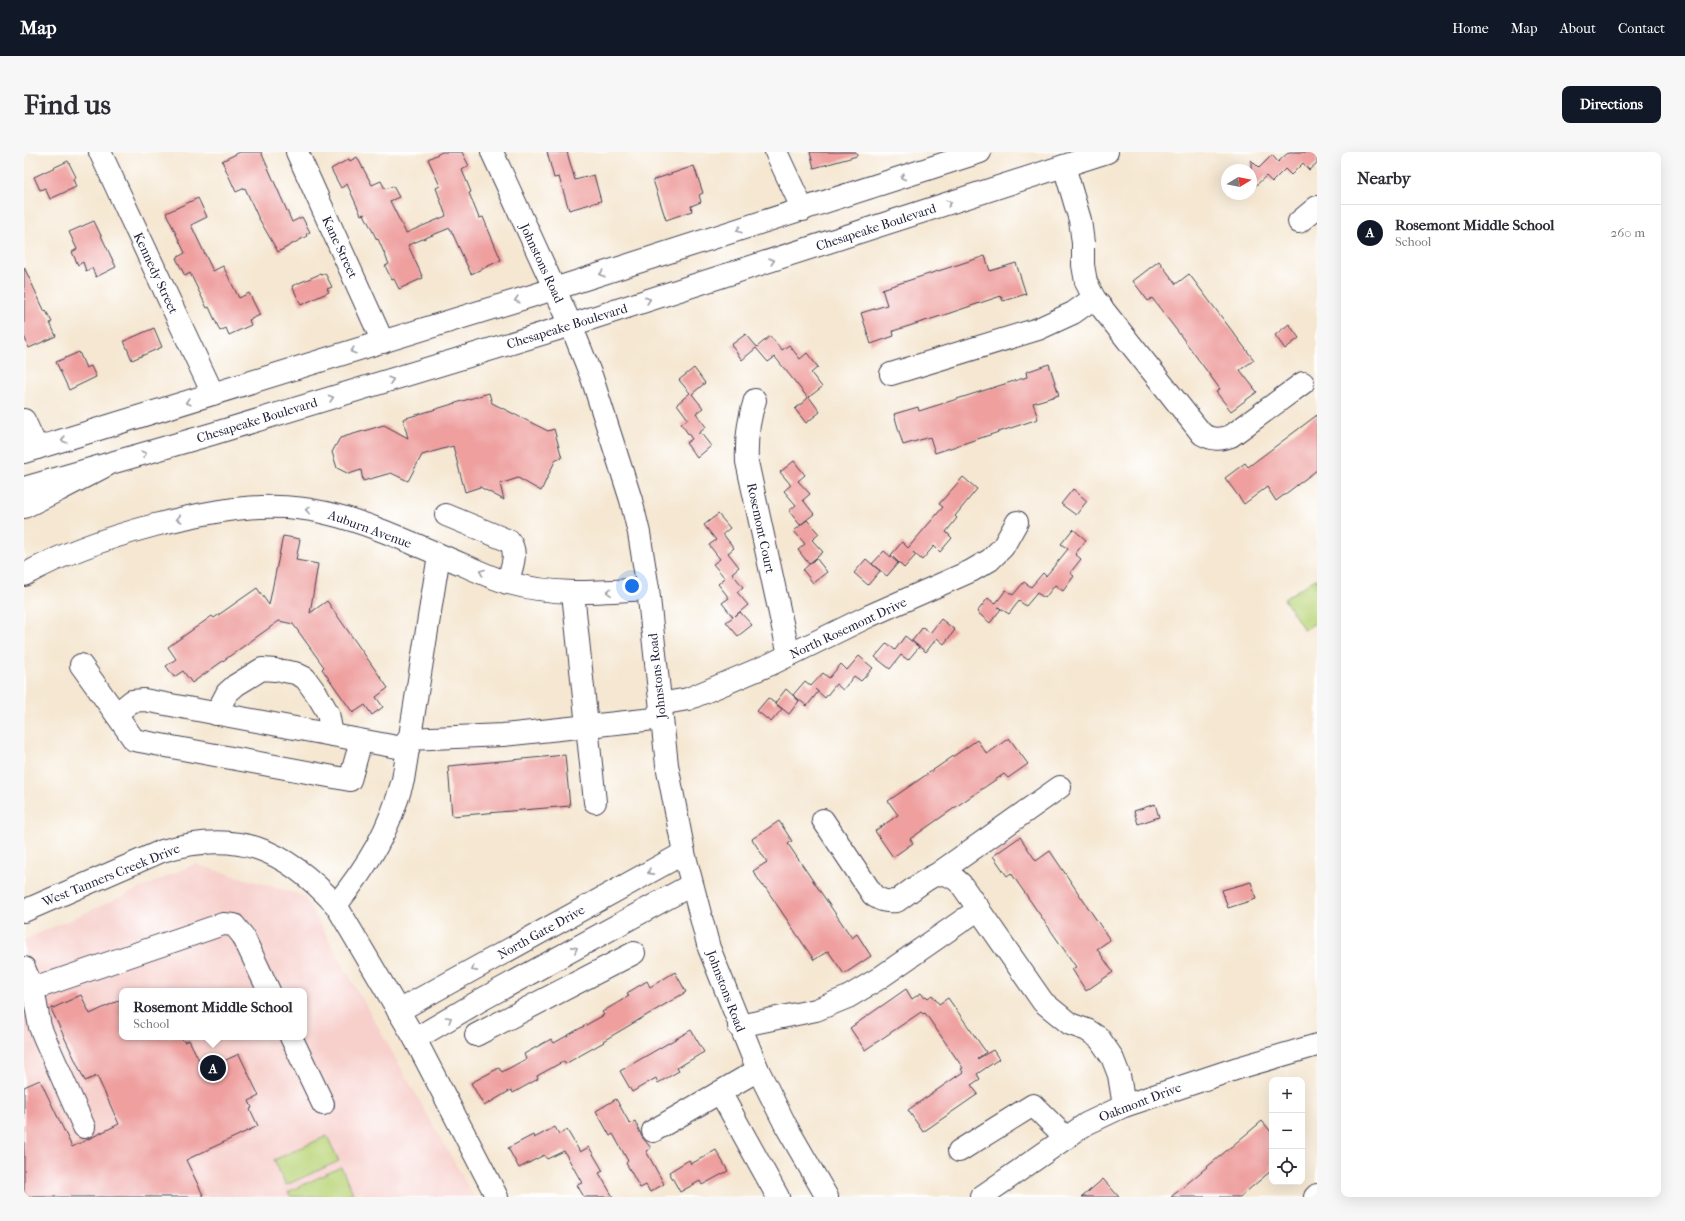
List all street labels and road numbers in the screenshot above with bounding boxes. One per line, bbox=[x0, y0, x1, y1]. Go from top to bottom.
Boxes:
street label: Chesapeake Boulevard bbox=[814, 200, 939, 254]
street label: Kane Street bbox=[319, 214, 361, 281]
street label: Johnstons Road bbox=[517, 220, 567, 306]
street label: Kennedy Street bbox=[131, 230, 182, 316]
street label: Chesapeake Boulevard bbox=[505, 300, 630, 352]
street label: Chesapeake Boulevard bbox=[195, 394, 320, 446]
street label: Rosemont Court bbox=[744, 481, 778, 575]
street label: Auburn Avenue bbox=[325, 507, 414, 551]
street label: North Rosemont Drive bbox=[787, 594, 909, 662]
street label: Johnstons Road bbox=[645, 632, 669, 721]
street label: West Tanners Creek Drive bbox=[39, 840, 182, 910]
street label: North Gate Drive bbox=[495, 902, 588, 962]
street label: Johnstons Road bbox=[703, 947, 749, 1035]
street label: Oakmont Drive bbox=[1097, 1079, 1184, 1125]

